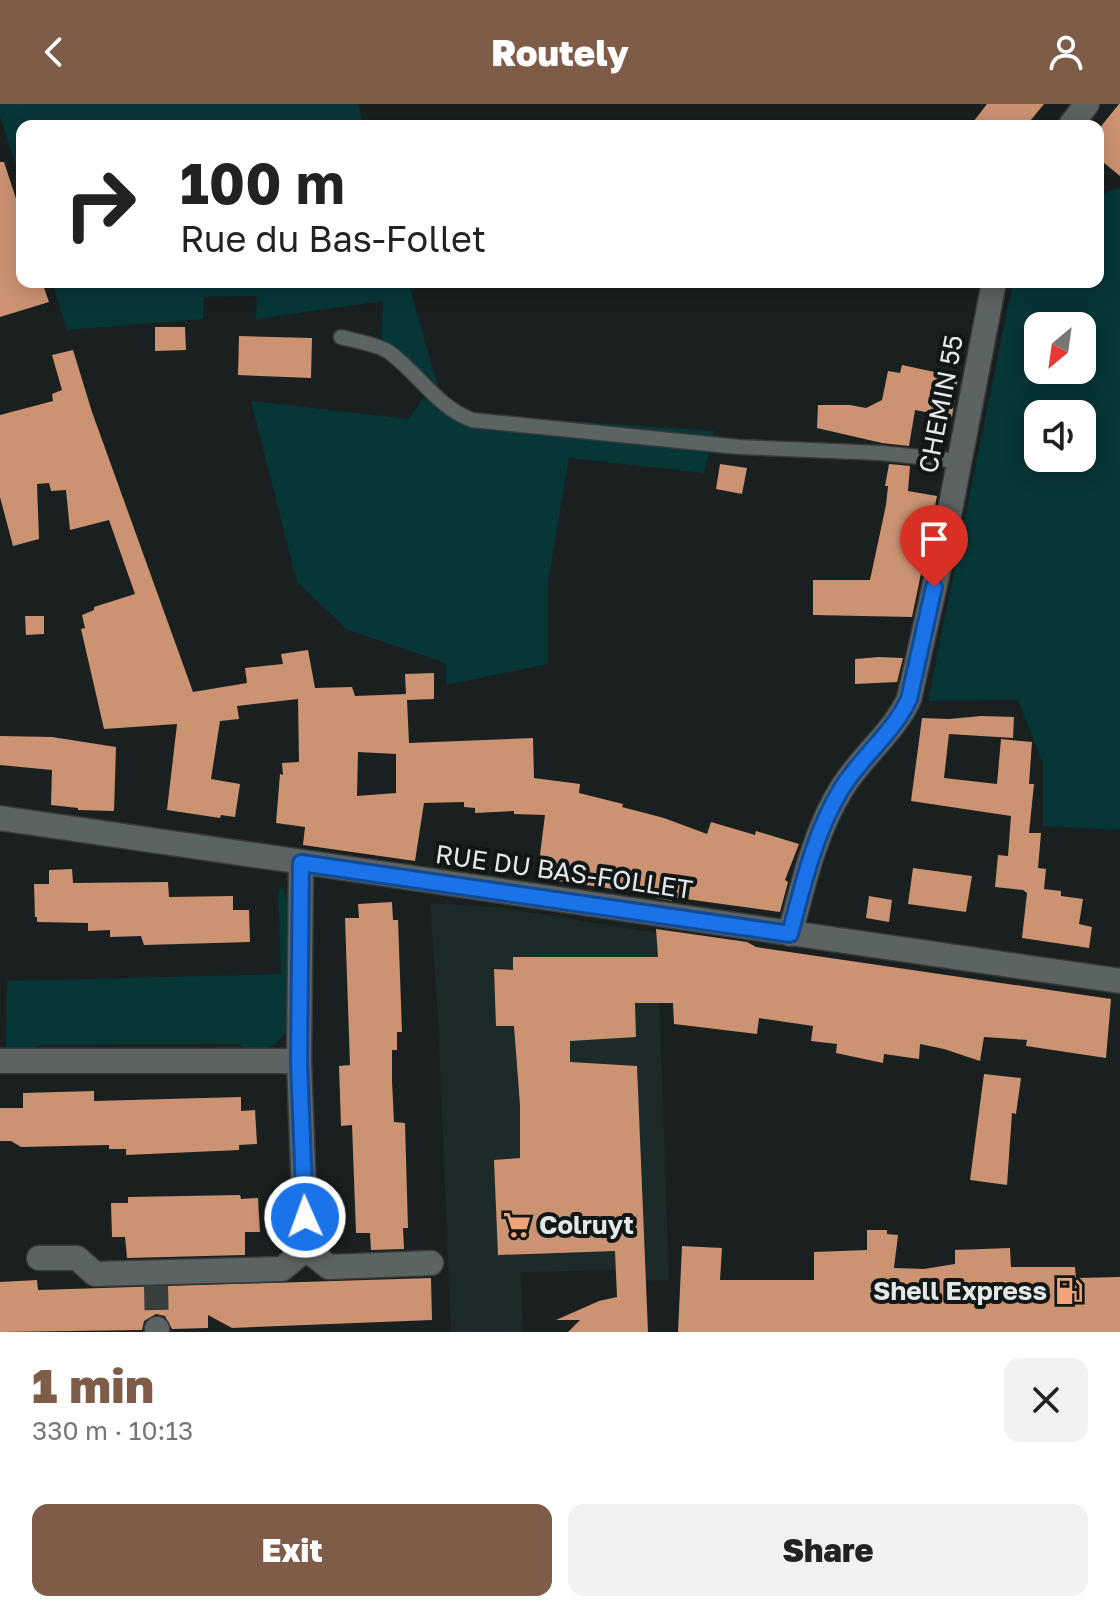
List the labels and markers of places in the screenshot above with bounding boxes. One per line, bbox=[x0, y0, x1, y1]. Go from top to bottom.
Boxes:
pin bbox=[900, 505, 968, 587]
place label: Colruyt bbox=[539, 1209, 634, 1240]
supermarket icon: Colruyt bbox=[502, 1210, 532, 1240]
place label: Shell Express bbox=[873, 1275, 1047, 1306]
fuel station icon: Shell Express bbox=[1054, 1276, 1084, 1306]

